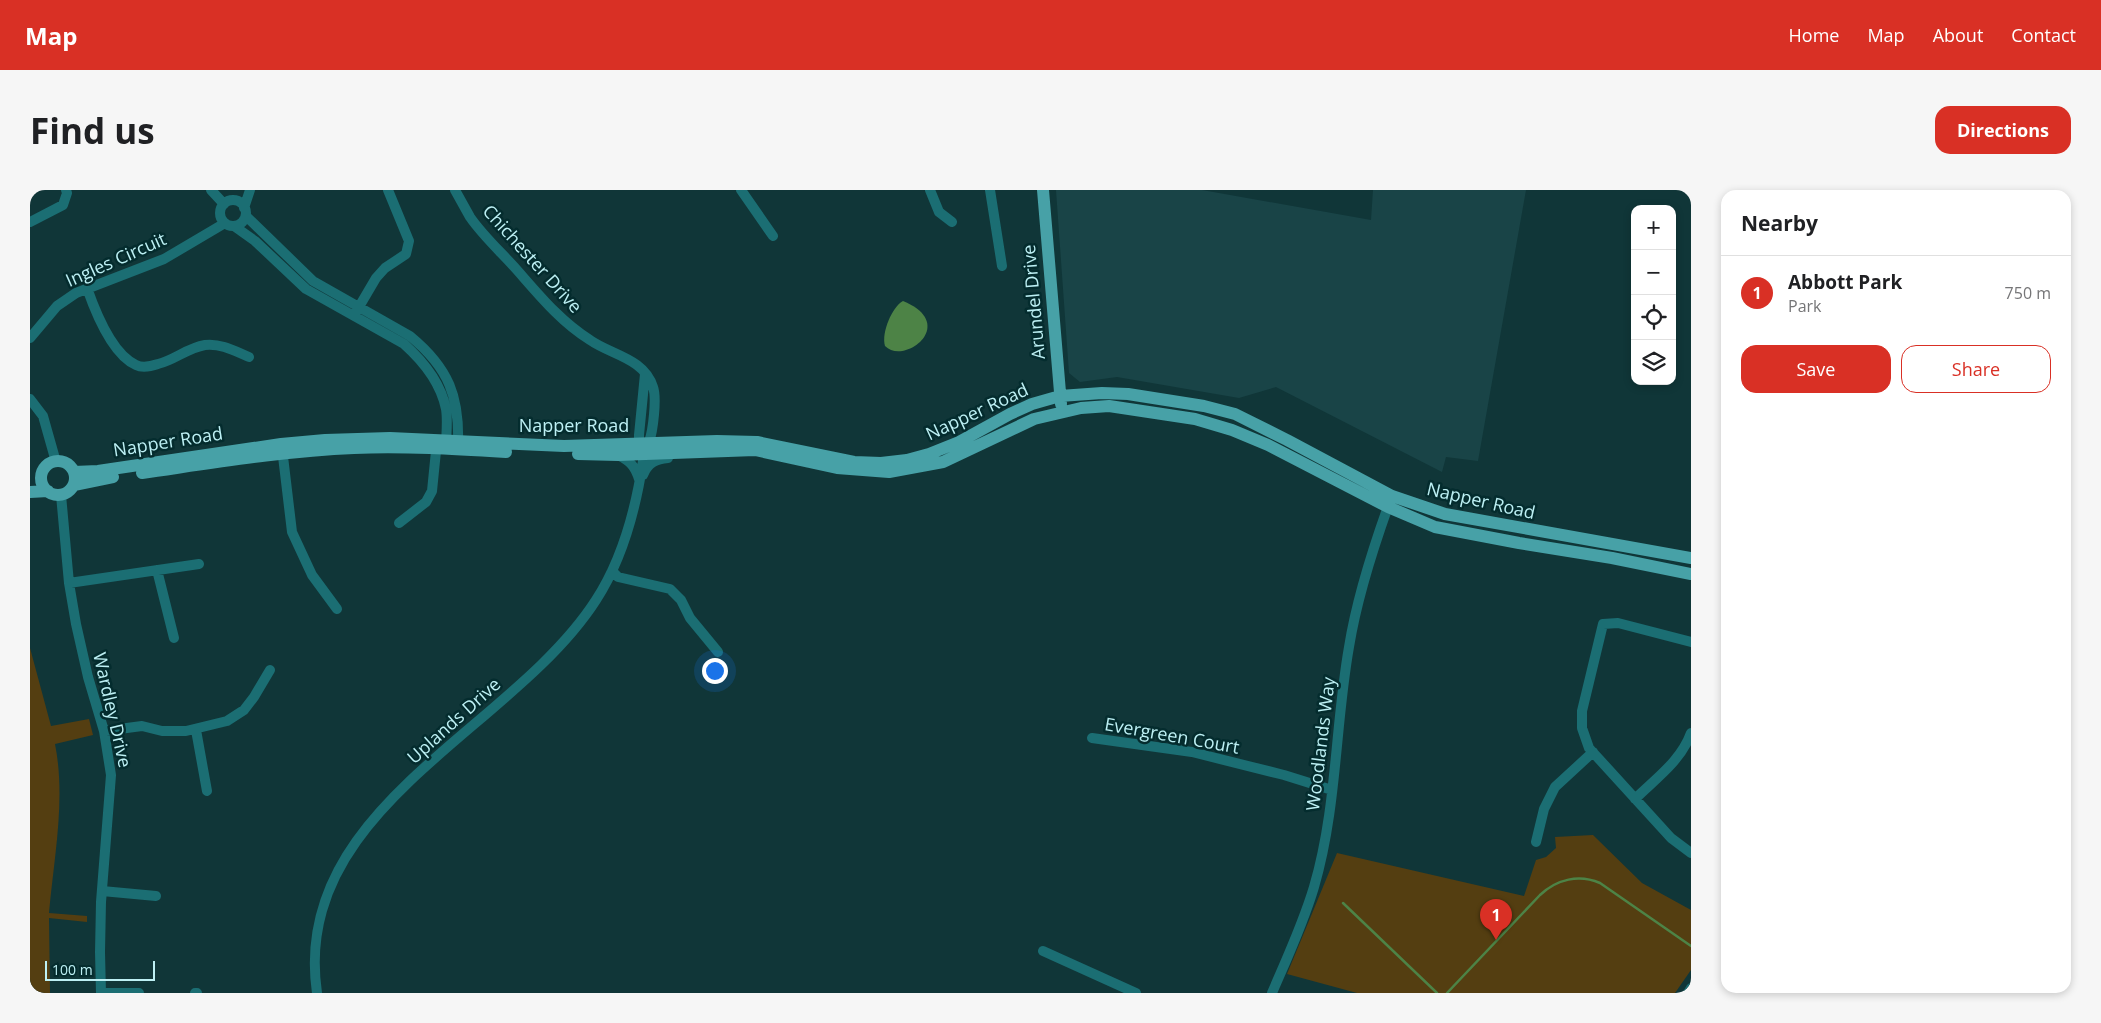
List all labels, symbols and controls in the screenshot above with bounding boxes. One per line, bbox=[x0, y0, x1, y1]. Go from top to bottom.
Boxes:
text: Map bbox=[25, 19, 77, 52]
text: Home bbox=[1789, 23, 1839, 47]
text: Map bbox=[1867, 23, 1905, 47]
text: About bbox=[1933, 23, 1983, 47]
text: Contact bbox=[2011, 23, 2076, 47]
button: Directions bbox=[1935, 106, 2071, 154]
text: Find us bbox=[30, 107, 155, 154]
street label: Chichester Drive bbox=[478, 199, 588, 318]
map controls bbox=[1631, 205, 1676, 385]
button: + bbox=[1631, 205, 1676, 250]
text: Nearby bbox=[1741, 209, 1818, 237]
street label: Ingles Circuit bbox=[62, 226, 170, 292]
street label: Arundel Drive bbox=[1016, 244, 1050, 361]
button: − bbox=[1631, 250, 1676, 295]
text: Abbott Park bbox=[1788, 269, 1902, 295]
text: 1 bbox=[1752, 282, 1762, 304]
text: 750 m bbox=[2005, 282, 2051, 304]
button: locate bbox=[1631, 295, 1676, 340]
text: Park bbox=[1788, 295, 1821, 317]
button: layers bbox=[1631, 340, 1676, 385]
button: Save bbox=[1741, 345, 1891, 393]
button: Share bbox=[1901, 345, 2051, 393]
street label: Napper Road bbox=[921, 377, 1032, 445]
street label: Napper Road bbox=[519, 413, 629, 437]
street label: Napper Road bbox=[111, 421, 224, 462]
street label: Napper Road bbox=[1425, 476, 1538, 524]
street label: Wardley Drive bbox=[88, 650, 138, 770]
your location bbox=[702, 658, 728, 684]
street label: Uplands Drive bbox=[401, 672, 505, 769]
street label: Woodlands Way bbox=[1300, 675, 1340, 812]
street label: Evergreen Court bbox=[1103, 711, 1241, 759]
pin: 1 bbox=[1480, 899, 1512, 940]
scale bar bbox=[45, 958, 155, 981]
text: 100 m bbox=[52, 960, 93, 979]

